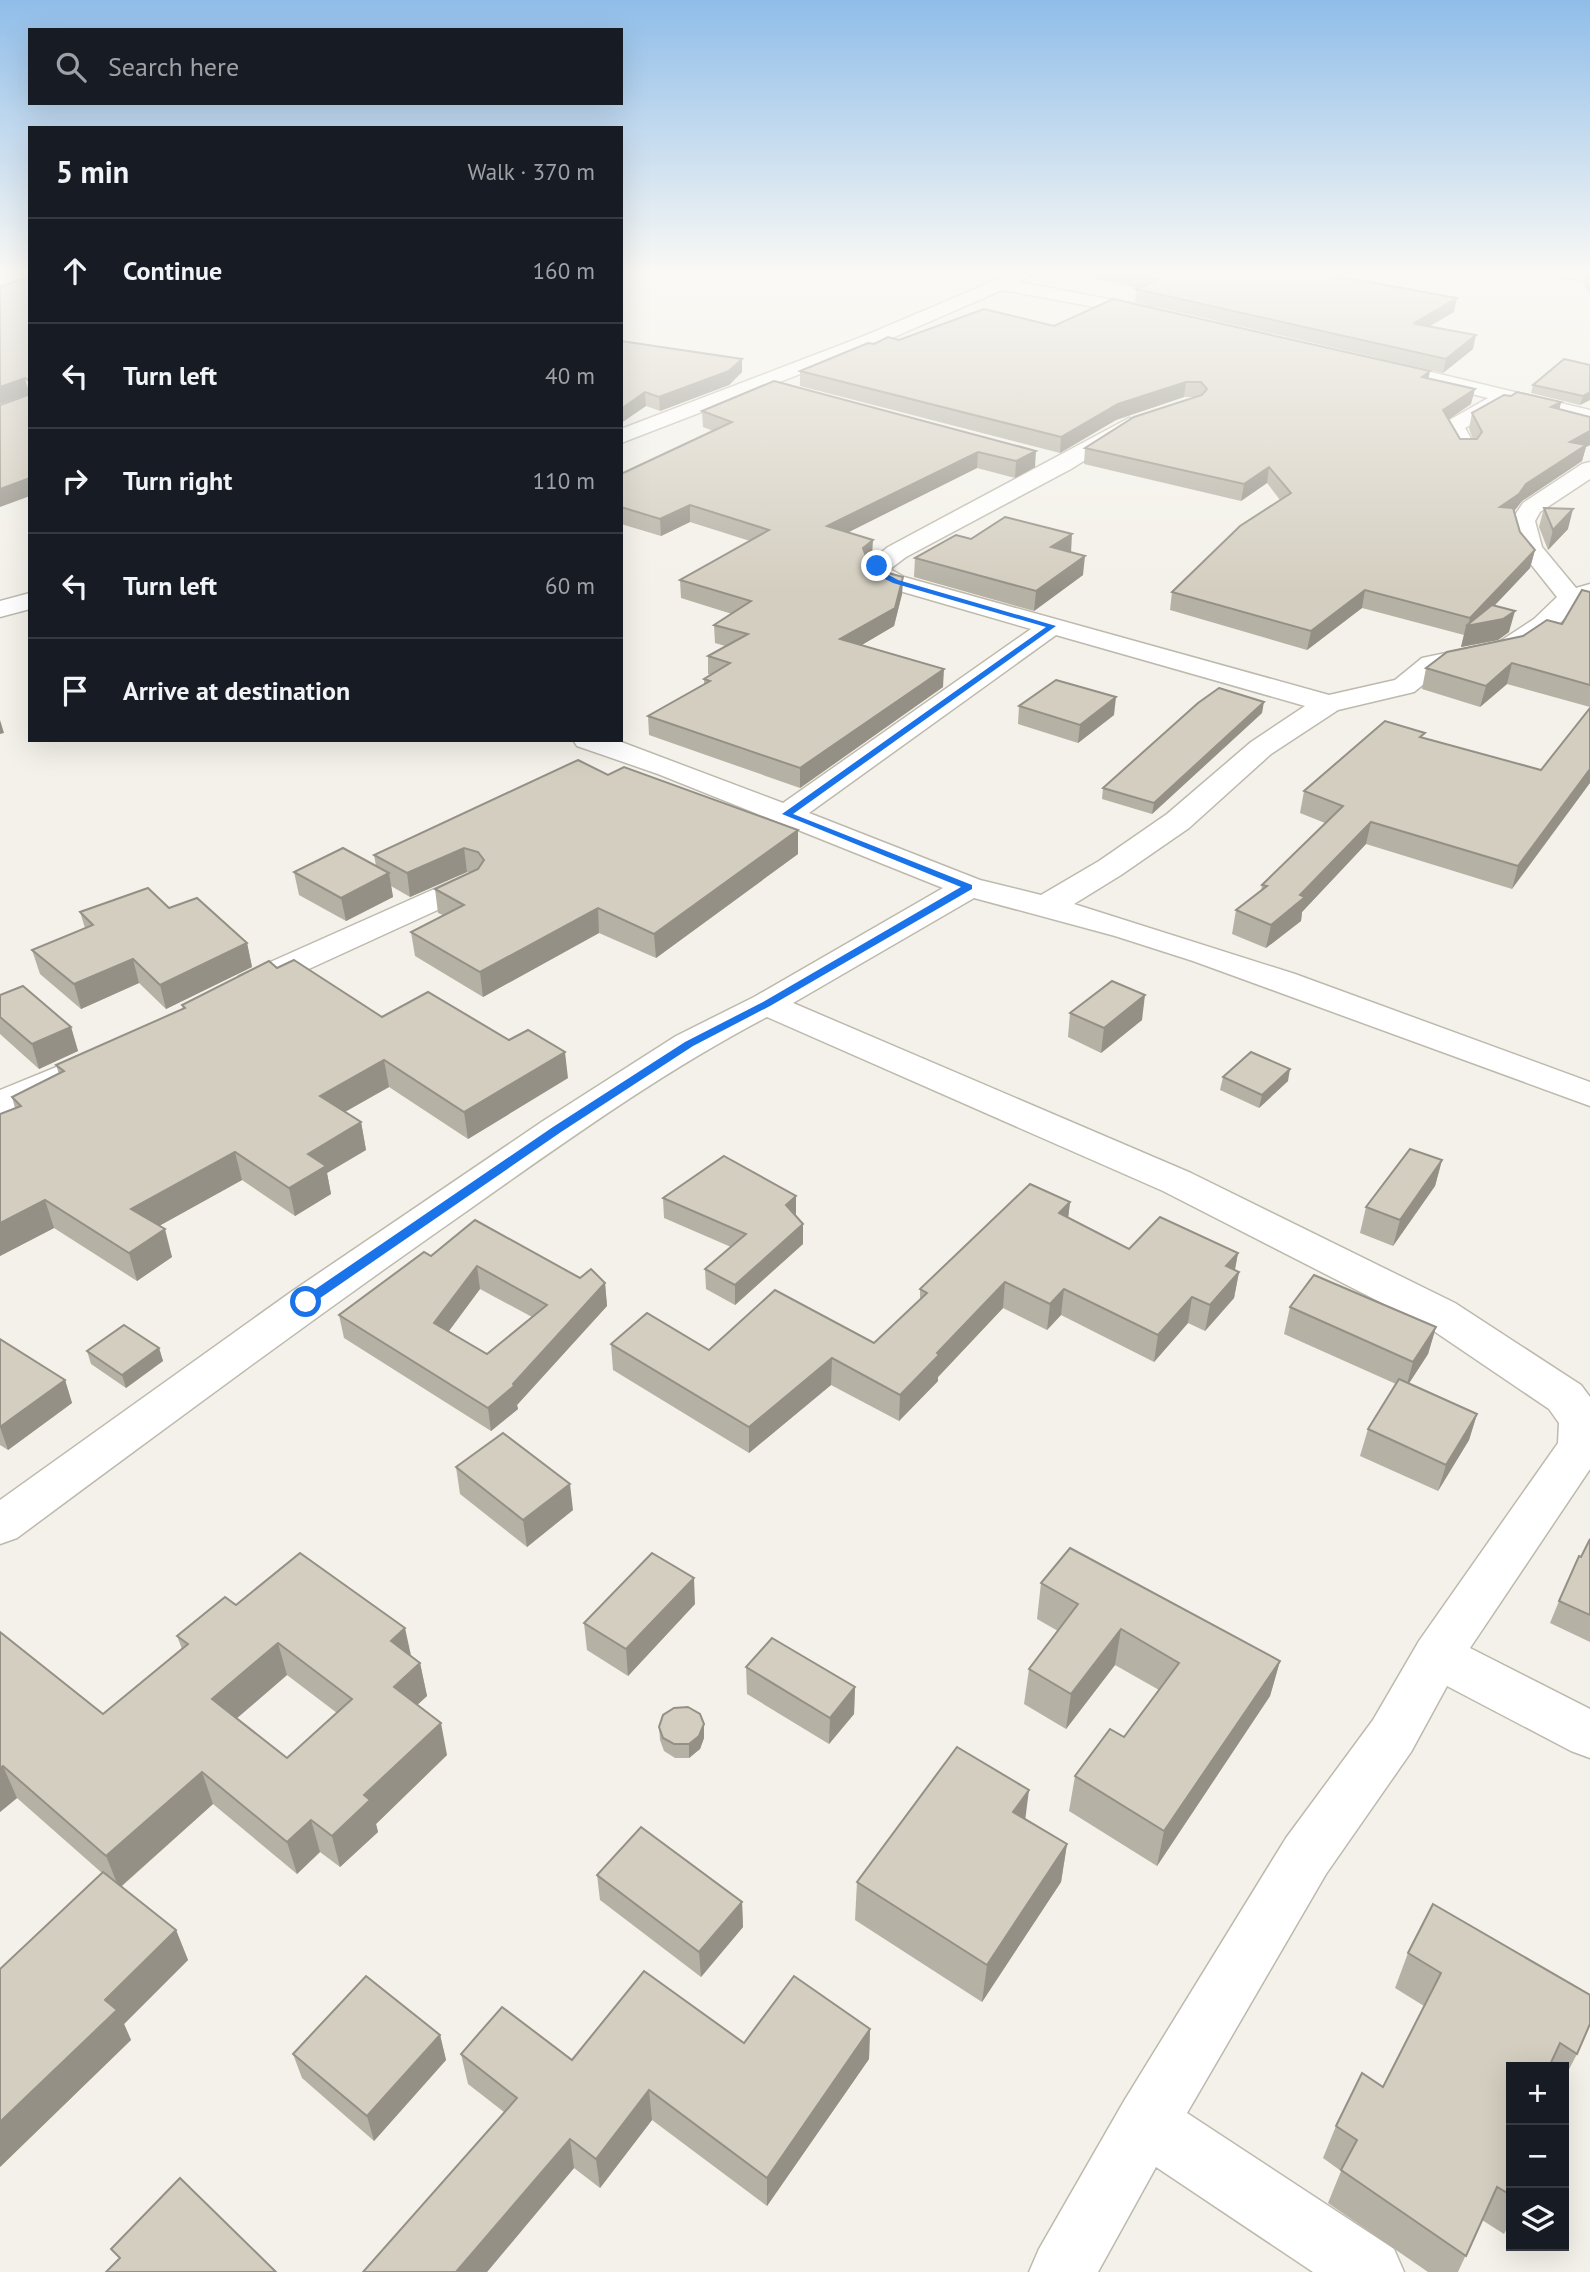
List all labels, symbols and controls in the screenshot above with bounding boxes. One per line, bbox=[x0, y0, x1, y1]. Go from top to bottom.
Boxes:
search box bbox=[28, 28, 623, 105]
icon: search bbox=[52, 48, 90, 86]
text: Search here bbox=[108, 50, 239, 83]
text: 5 min bbox=[56, 152, 129, 191]
text: Walk · 370 m bbox=[468, 157, 595, 186]
icon: ahead bbox=[56, 252, 94, 290]
text: Continue bbox=[123, 254, 222, 287]
text: 160 m bbox=[533, 256, 595, 285]
icon: left bbox=[56, 357, 94, 395]
text: Turn left bbox=[123, 359, 217, 392]
text: 40 m bbox=[545, 361, 595, 390]
icon: right bbox=[56, 462, 94, 500]
text: Turn right bbox=[123, 464, 232, 497]
text: 110 m bbox=[533, 466, 595, 495]
route end bbox=[861, 550, 892, 581]
icon: left bbox=[56, 567, 94, 605]
text: Turn left bbox=[123, 569, 217, 602]
text: 60 m bbox=[545, 571, 595, 600]
icon: arrive bbox=[56, 672, 94, 710]
text: Arrive at destination bbox=[123, 674, 350, 707]
route start bbox=[290, 1286, 321, 1317]
map controls bbox=[1506, 2062, 1569, 2251]
button: + bbox=[1506, 2062, 1569, 2125]
button: − bbox=[1506, 2125, 1569, 2188]
button: layers bbox=[1506, 2188, 1569, 2251]

